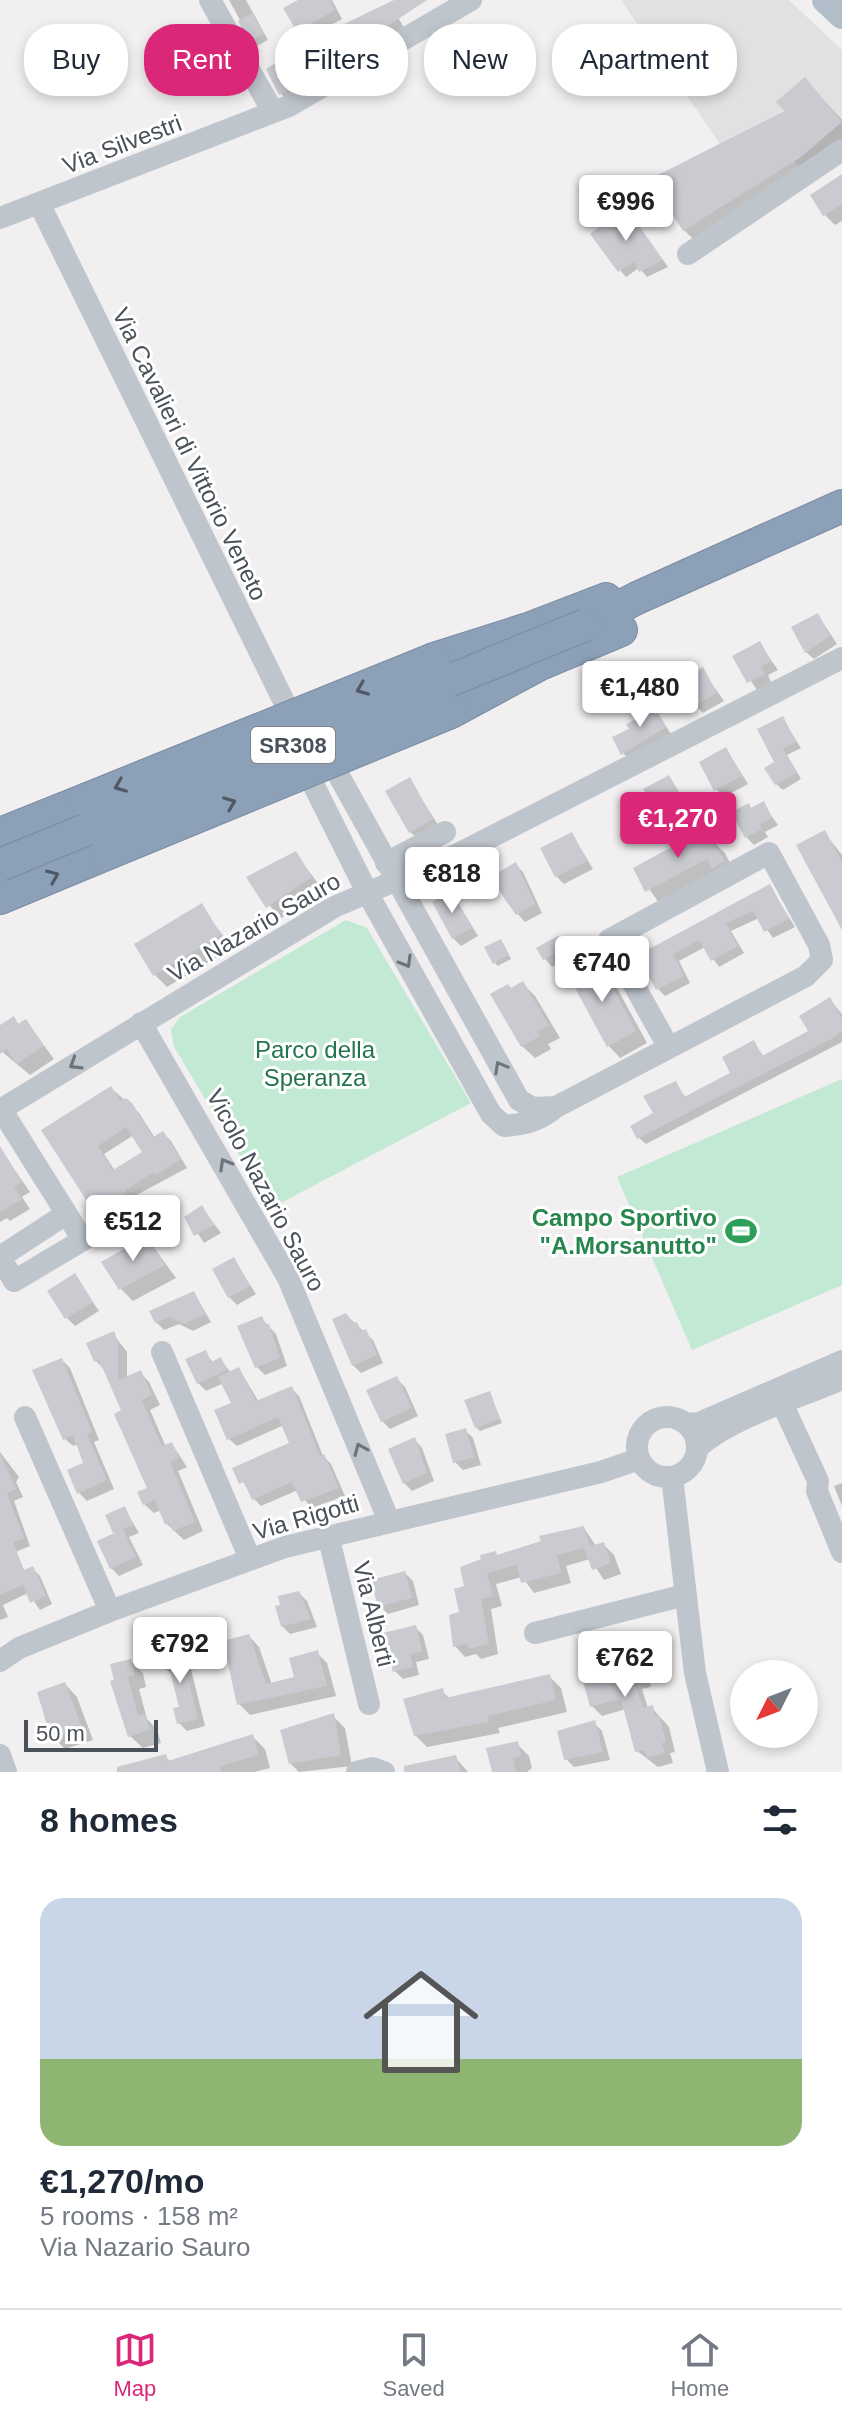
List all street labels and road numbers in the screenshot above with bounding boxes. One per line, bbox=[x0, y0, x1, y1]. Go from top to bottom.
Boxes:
street label: Via Silvestri bbox=[59, 109, 185, 179]
street label: Via Cavalieri di Vittorio Veneto bbox=[107, 303, 273, 605]
road number: SR308 bbox=[251, 727, 335, 763]
street label: Via Nazario Sauro bbox=[163, 867, 345, 987]
street label: Vicolo Nazario Sauro bbox=[201, 1084, 331, 1296]
street label: Via Rigotti bbox=[250, 1489, 362, 1545]
street label: Via Alberti bbox=[348, 1559, 400, 1669]

